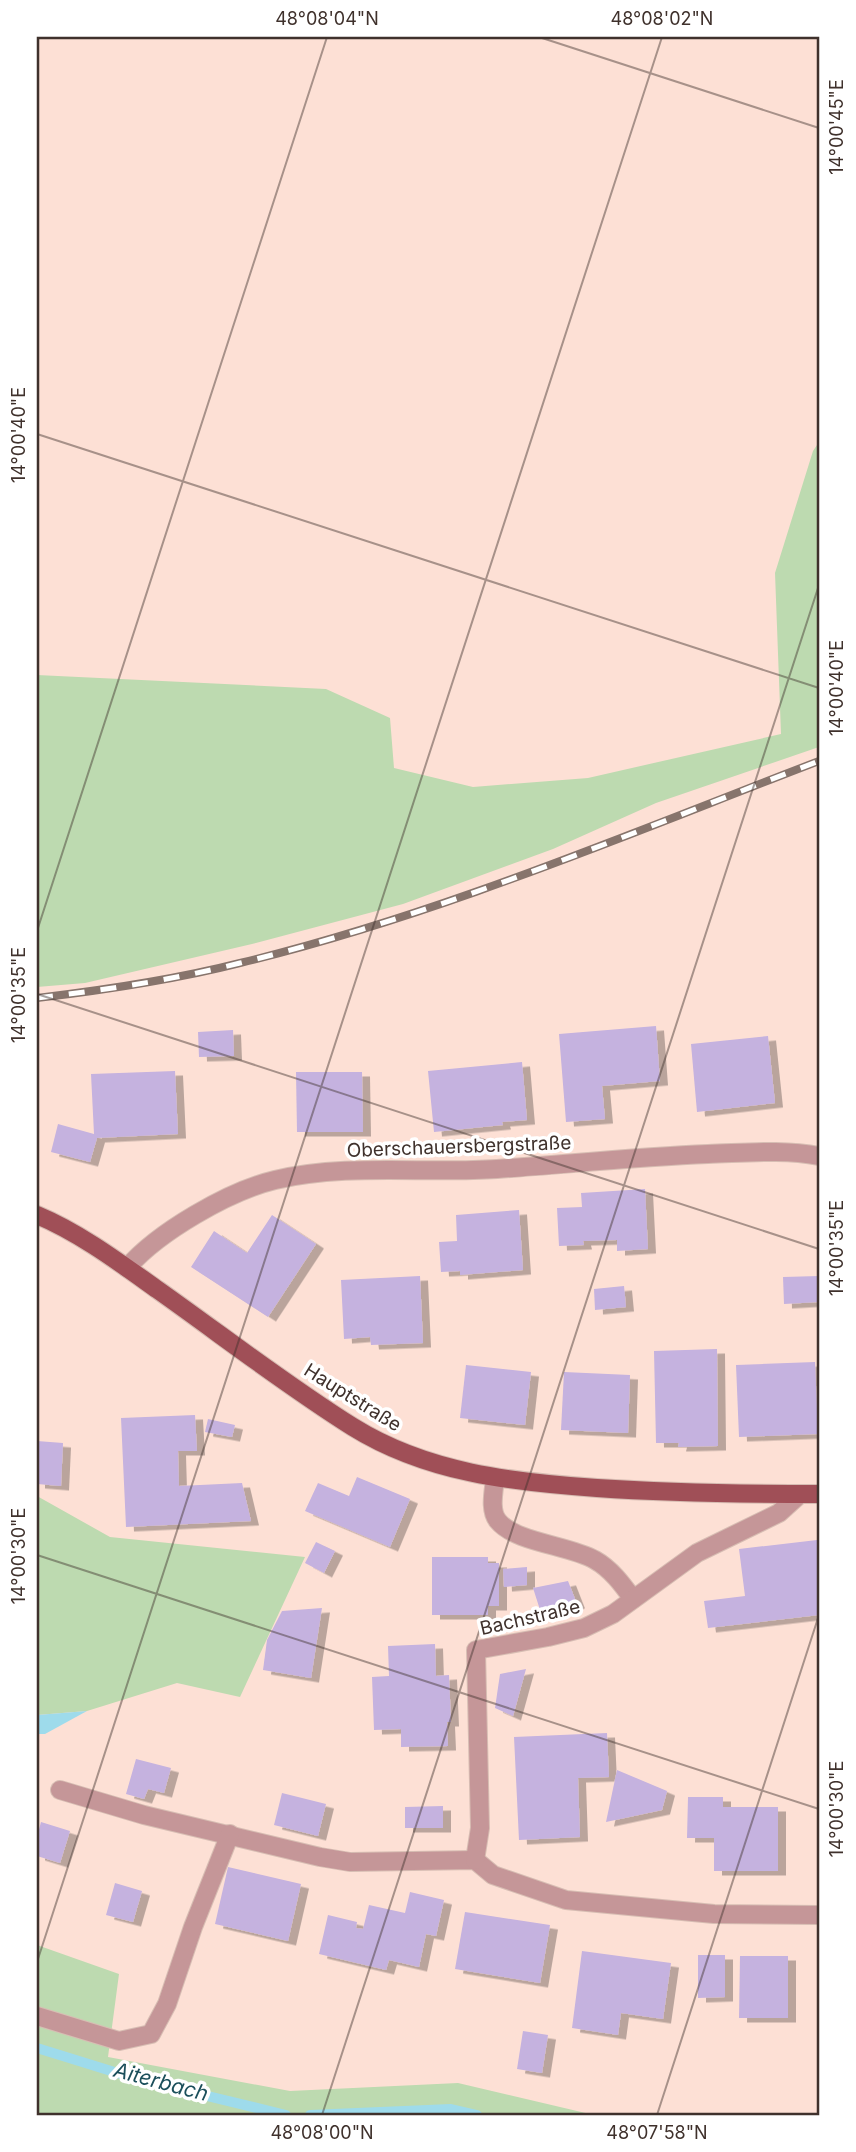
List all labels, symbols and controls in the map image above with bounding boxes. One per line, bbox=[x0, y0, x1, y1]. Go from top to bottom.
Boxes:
text: 48°08'04"N bbox=[275, 8, 379, 29]
text: 48°08'02"N bbox=[611, 8, 713, 29]
text: 14°00'45"E bbox=[826, 79, 847, 175]
text: 14°00'40"E bbox=[8, 387, 29, 483]
text: 14°00'40"E bbox=[826, 640, 847, 736]
text: 14°00'35"E bbox=[8, 947, 29, 1043]
street label: Oberschauersbergstraße bbox=[346, 1131, 572, 1162]
text: 14°00'35"E bbox=[826, 1200, 847, 1296]
street label: Hauptstraße bbox=[300, 1358, 406, 1436]
text: 14°00'30"E bbox=[8, 1508, 29, 1604]
street label: Bachstraße bbox=[478, 1595, 582, 1640]
text: 14°00'30"E bbox=[826, 1761, 847, 1857]
water label: Aiterbach bbox=[110, 2057, 211, 2106]
text: 48°08'00"N bbox=[270, 2122, 374, 2143]
text: 48°07'58"N bbox=[606, 2122, 708, 2143]

